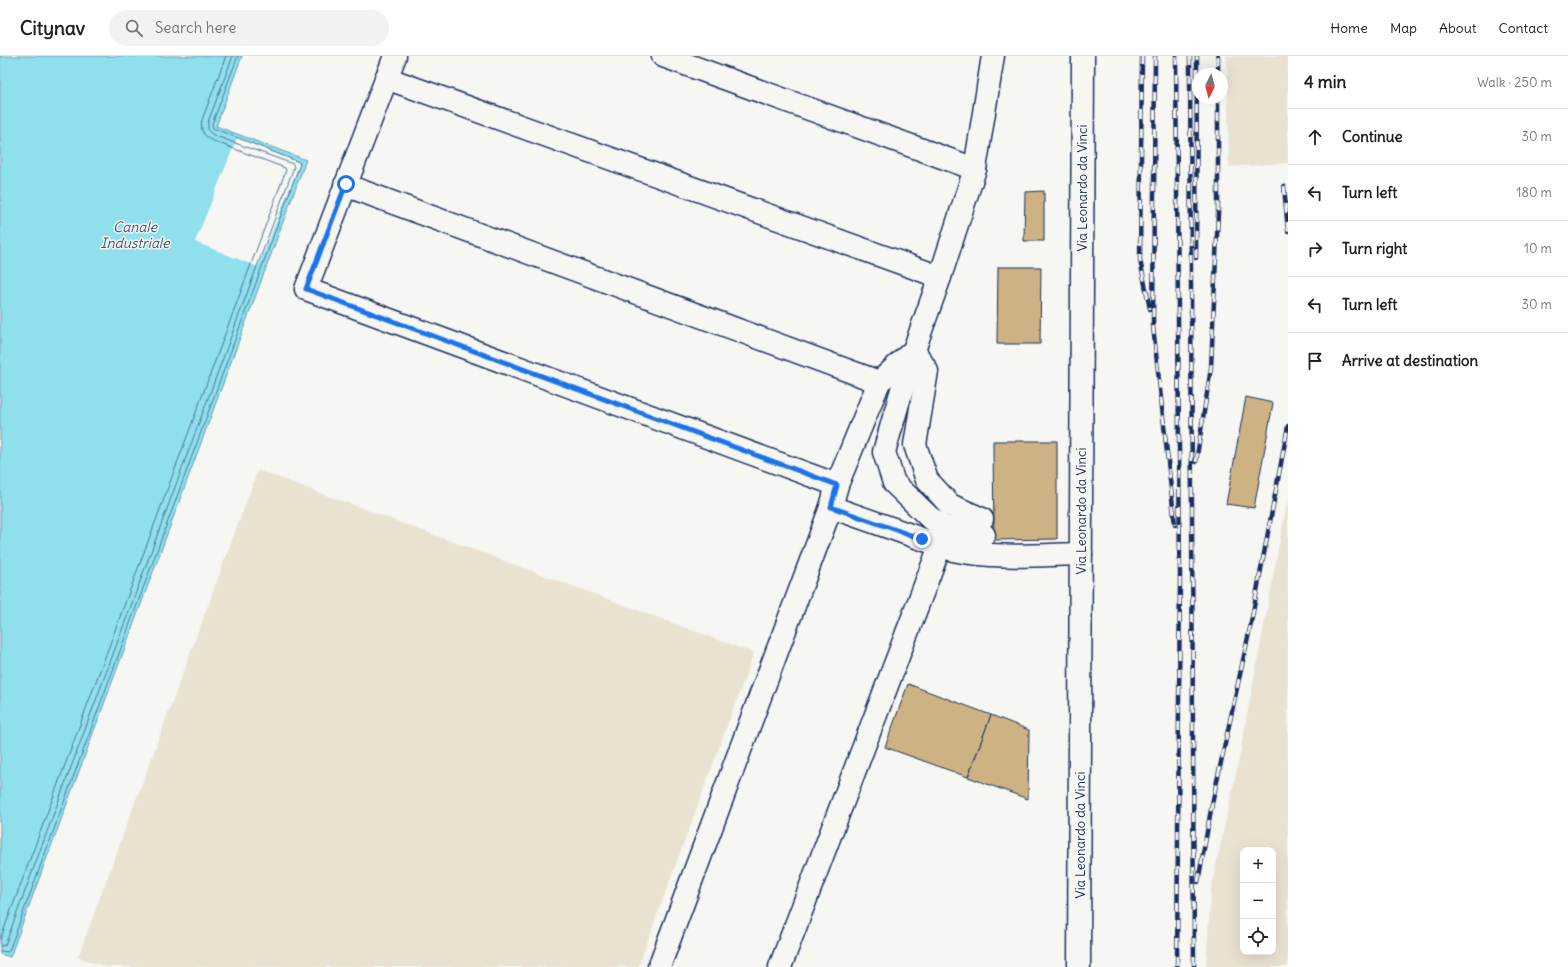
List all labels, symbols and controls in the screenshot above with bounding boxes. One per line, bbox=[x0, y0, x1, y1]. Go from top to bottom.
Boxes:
search box bbox=[109, 10, 389, 46]
text: Citynav bbox=[20, 16, 85, 40]
icon: search bbox=[123, 17, 145, 39]
text: Search here bbox=[155, 18, 236, 37]
text: Home bbox=[1330, 19, 1368, 37]
text: Map bbox=[1390, 19, 1417, 37]
text: About bbox=[1439, 19, 1477, 37]
text: Contact bbox=[1499, 19, 1548, 37]
north arrow bbox=[1192, 68, 1228, 104]
text: 4 min bbox=[1304, 71, 1346, 93]
text: Walk · 250 m bbox=[1477, 74, 1552, 91]
street label: Via Leonardo da Vinci bbox=[1074, 124, 1091, 251]
icon: ahead bbox=[1304, 126, 1326, 148]
text: Continue bbox=[1342, 127, 1403, 146]
text: 30 m bbox=[1522, 128, 1552, 145]
route start bbox=[337, 175, 355, 193]
icon: left bbox=[1304, 182, 1326, 204]
text: Turn left bbox=[1342, 183, 1397, 202]
text: 180 m bbox=[1516, 184, 1552, 201]
water label: Canale Industriale bbox=[100, 218, 171, 252]
icon: right bbox=[1304, 238, 1326, 260]
text: Turn right bbox=[1342, 239, 1407, 258]
text: 10 m bbox=[1524, 240, 1552, 257]
icon: left bbox=[1304, 294, 1326, 316]
text: Turn left bbox=[1342, 295, 1397, 314]
text: 30 m bbox=[1522, 296, 1552, 313]
icon: arrive bbox=[1304, 350, 1326, 372]
text: Arrive at destination bbox=[1342, 351, 1478, 370]
street label: Via Leonardo da Vinci bbox=[1073, 447, 1090, 574]
route end bbox=[913, 530, 931, 548]
street label: Via Leonardo da Vinci bbox=[1072, 771, 1089, 898]
map controls bbox=[1240, 847, 1276, 955]
button: + bbox=[1240, 847, 1276, 883]
button: − bbox=[1240, 883, 1276, 919]
button: locate bbox=[1240, 919, 1276, 955]

